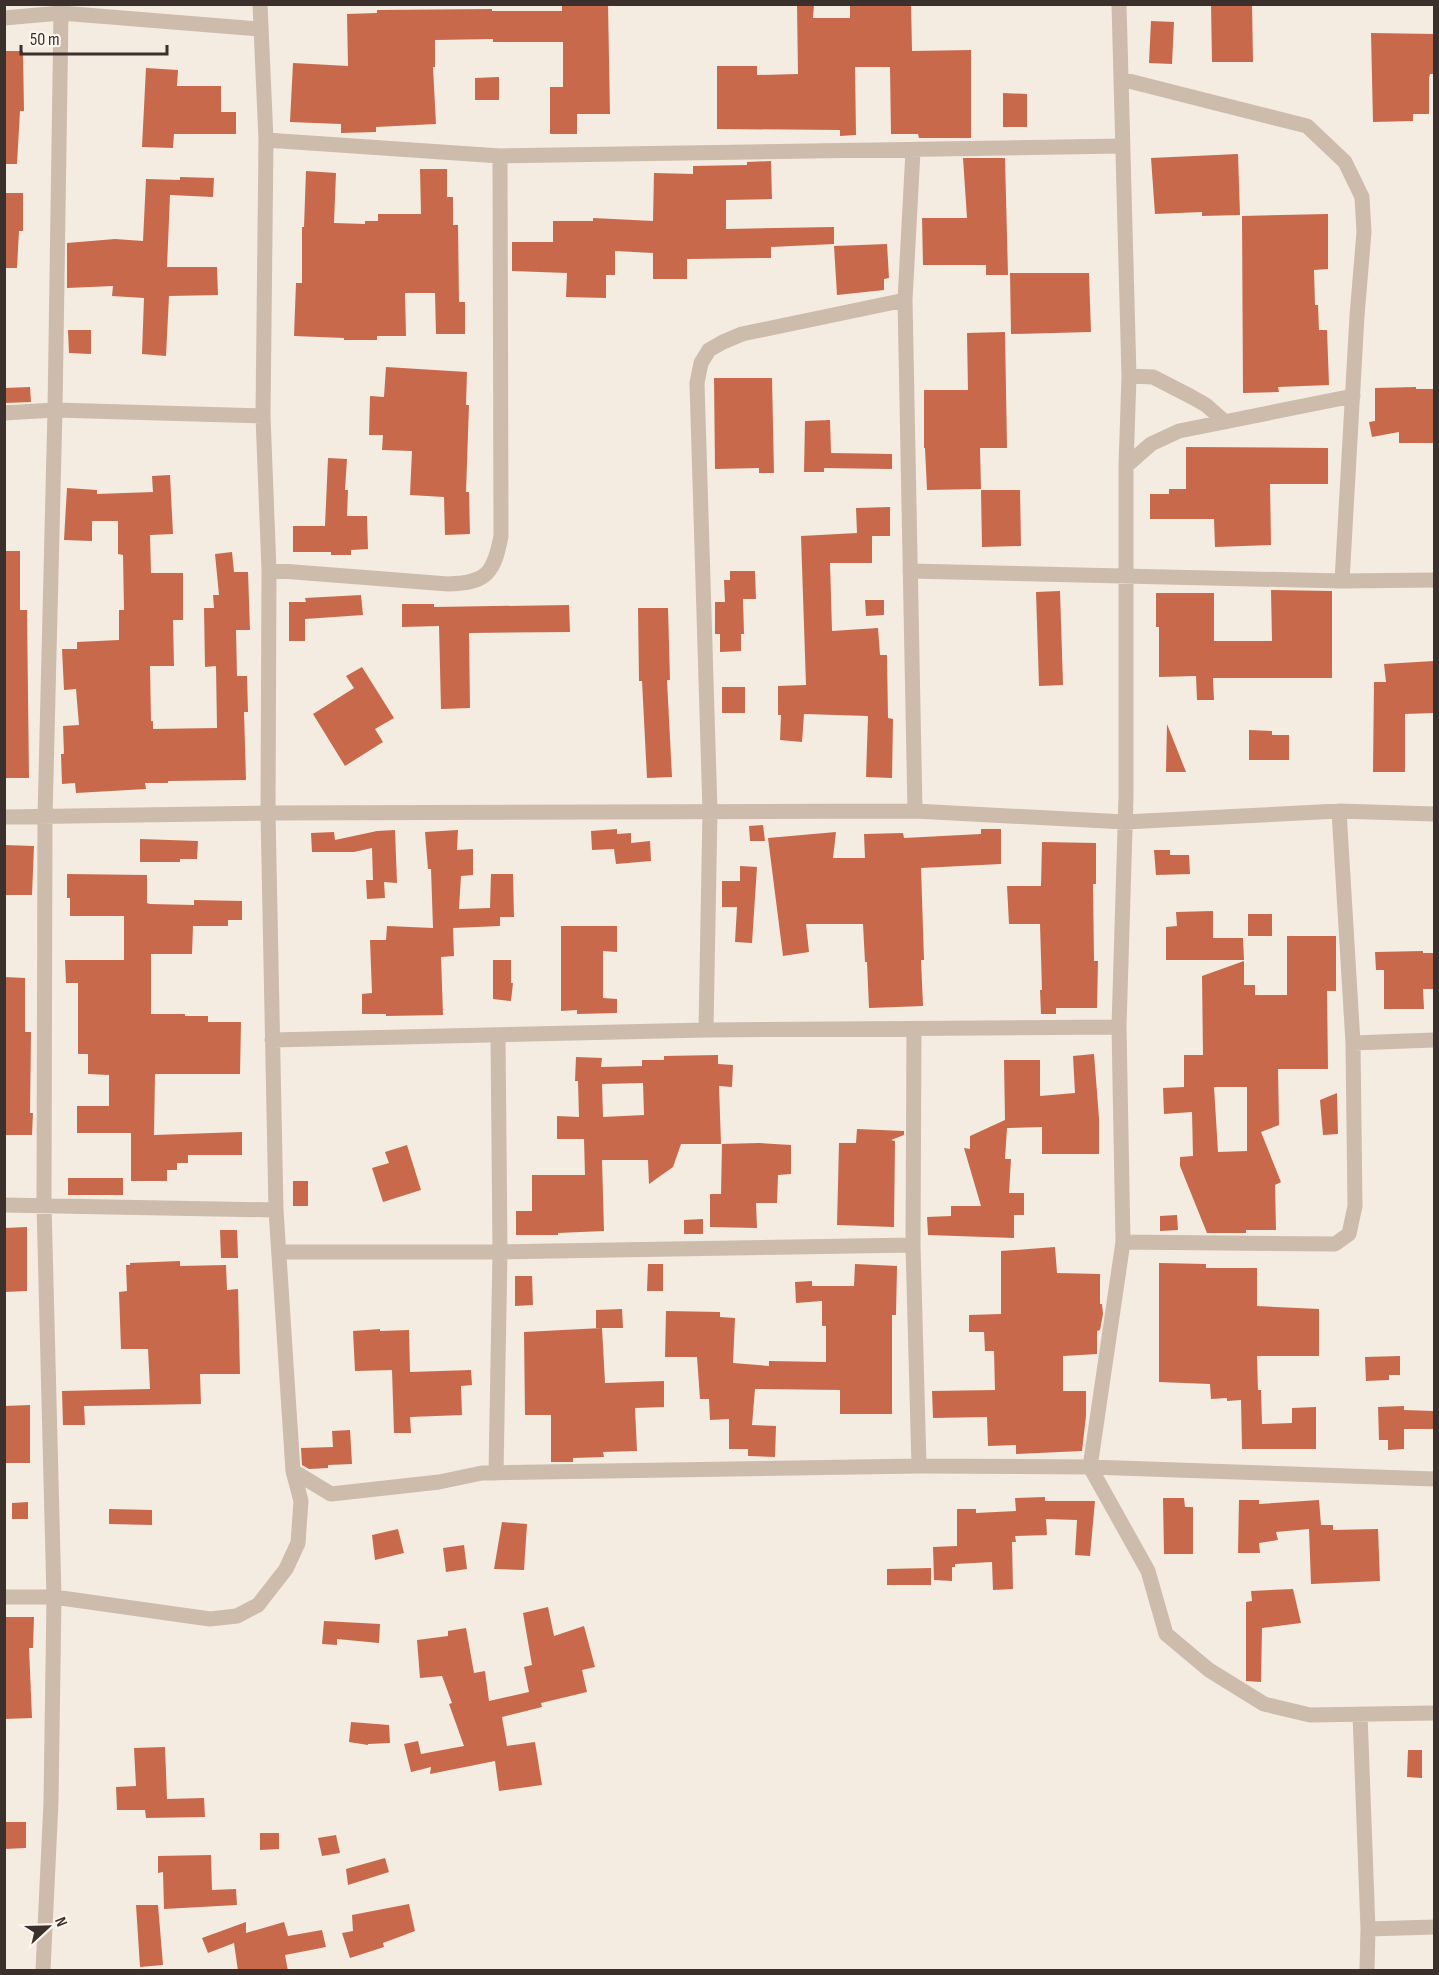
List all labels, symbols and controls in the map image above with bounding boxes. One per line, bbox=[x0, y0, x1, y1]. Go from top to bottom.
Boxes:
scale bar bbox=[21, 18, 166, 56]
text: 50 m bbox=[30, 29, 60, 50]
north arrow bbox=[18, 1897, 78, 1957]
text: N bbox=[50, 1914, 71, 1929]

